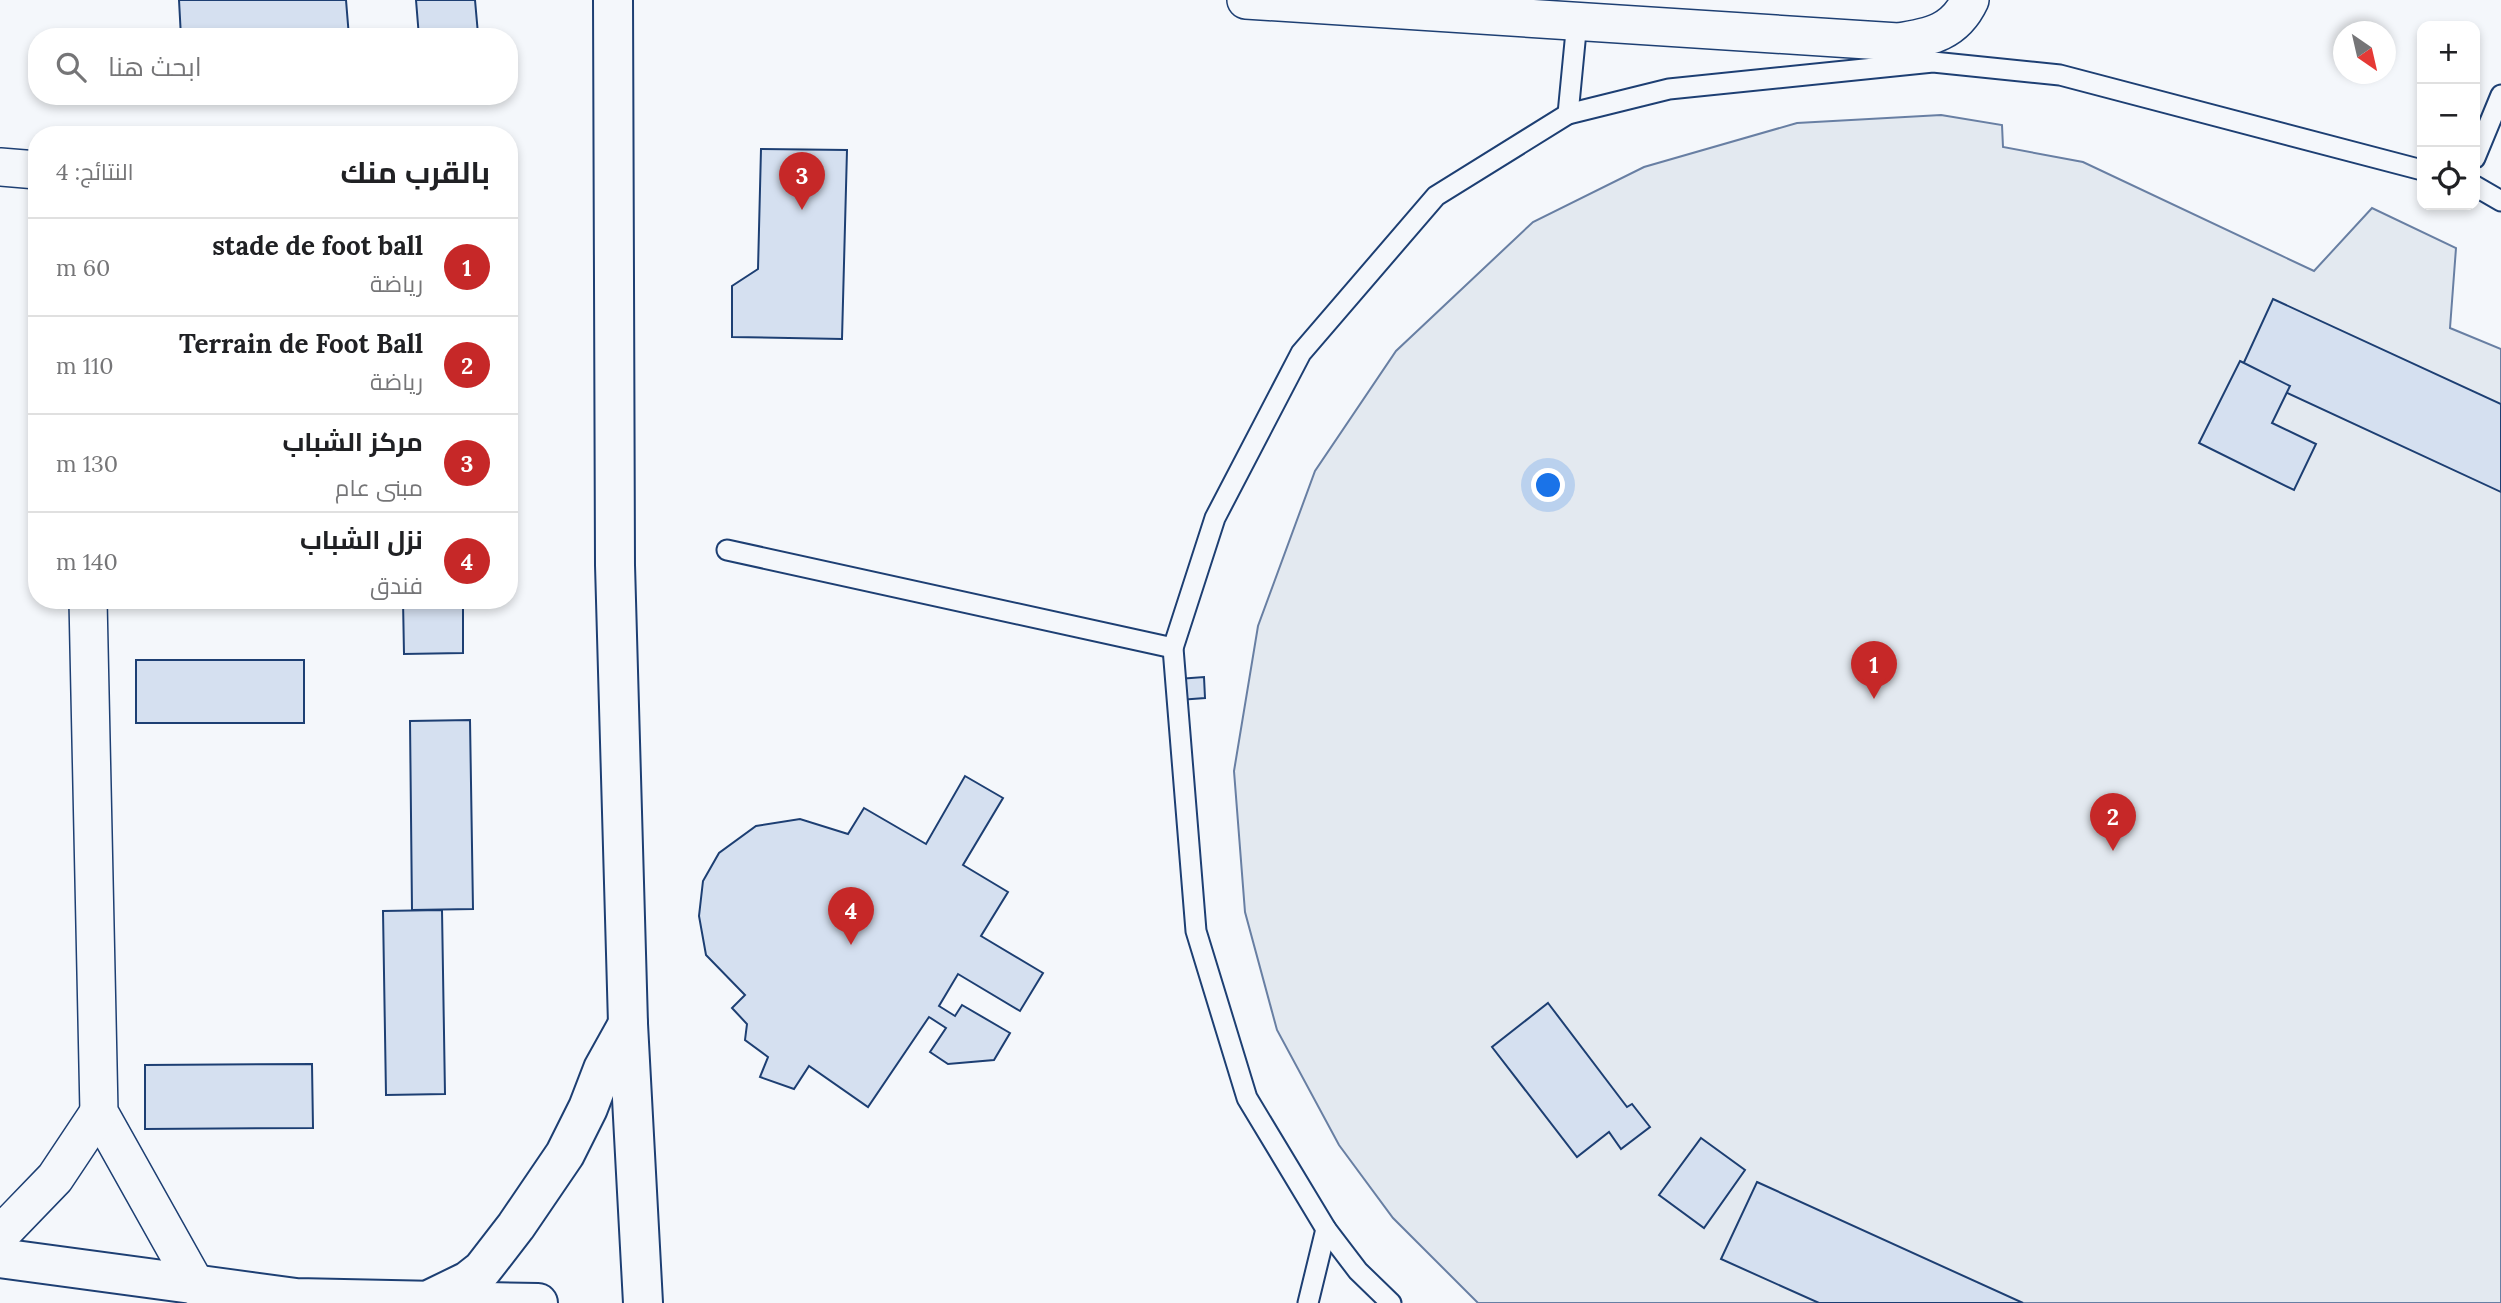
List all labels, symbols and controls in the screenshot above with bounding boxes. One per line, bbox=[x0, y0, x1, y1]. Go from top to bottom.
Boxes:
north arrow bbox=[2333, 21, 2396, 84]
map controls bbox=[2417, 21, 2480, 210]
button: + bbox=[2417, 21, 2480, 84]
search box bbox=[28, 28, 518, 105]
icon: search bbox=[52, 48, 90, 86]
text: ابحث هنا bbox=[108, 50, 202, 83]
button: − bbox=[2417, 84, 2480, 147]
button: locate bbox=[2417, 147, 2480, 210]
pin: 3 bbox=[779, 152, 825, 210]
text: بالقرب منك bbox=[341, 153, 490, 191]
text: النتائج: 4 bbox=[56, 157, 134, 186]
text: stade de foot ball bbox=[212, 229, 423, 262]
text: 60 m bbox=[56, 253, 110, 282]
text: 1 bbox=[462, 253, 472, 282]
text: رياضة bbox=[370, 269, 423, 298]
text: Terrain de Foot Ball bbox=[179, 327, 423, 360]
text: 110 m bbox=[56, 351, 114, 380]
text: 2 bbox=[461, 351, 473, 380]
text: رياضة bbox=[370, 367, 423, 396]
text: مركز الشباب bbox=[283, 425, 423, 458]
text: 130 m bbox=[56, 449, 118, 478]
text: 3 bbox=[461, 449, 473, 478]
your location bbox=[1531, 468, 1565, 502]
text: مبنى عام bbox=[335, 473, 423, 502]
text: نزل الشباب bbox=[300, 523, 423, 556]
text: 140 m bbox=[56, 547, 118, 576]
text: 4 bbox=[461, 547, 473, 576]
text: فندق bbox=[370, 571, 423, 600]
pin: 1 bbox=[1851, 641, 1897, 699]
pin: 2 bbox=[2090, 793, 2136, 851]
pin: 4 bbox=[828, 887, 874, 945]

